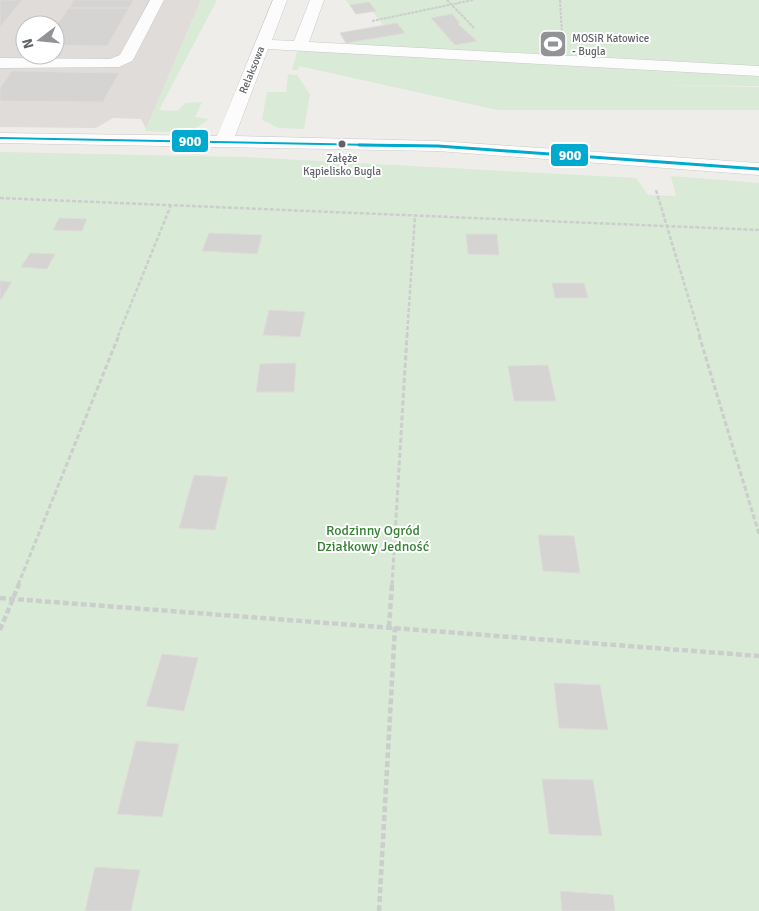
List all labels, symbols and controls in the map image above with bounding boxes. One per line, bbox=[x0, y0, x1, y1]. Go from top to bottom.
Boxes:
north arrow bbox=[15, 15, 65, 65]
sports icon: MOSiR Katowice - Bugla bbox=[538, 29, 568, 59]
place label: MOSiR Katowice - Bugla bbox=[572, 32, 649, 58]
text: N bbox=[18, 36, 37, 50]
street label: Relaksowa bbox=[237, 44, 268, 96]
line badge: 900 bbox=[171, 129, 209, 153]
text: 900 bbox=[179, 133, 202, 150]
marker: Załęże Kąpielisko Bugla bbox=[337, 139, 347, 149]
line badge: 900 bbox=[550, 143, 589, 167]
text: 900 bbox=[559, 147, 582, 164]
place label: Załęże Kąpielisko Bugla bbox=[303, 152, 382, 178]
park label: Rodzinny Ogród Działkowy Jedność bbox=[317, 522, 430, 555]

